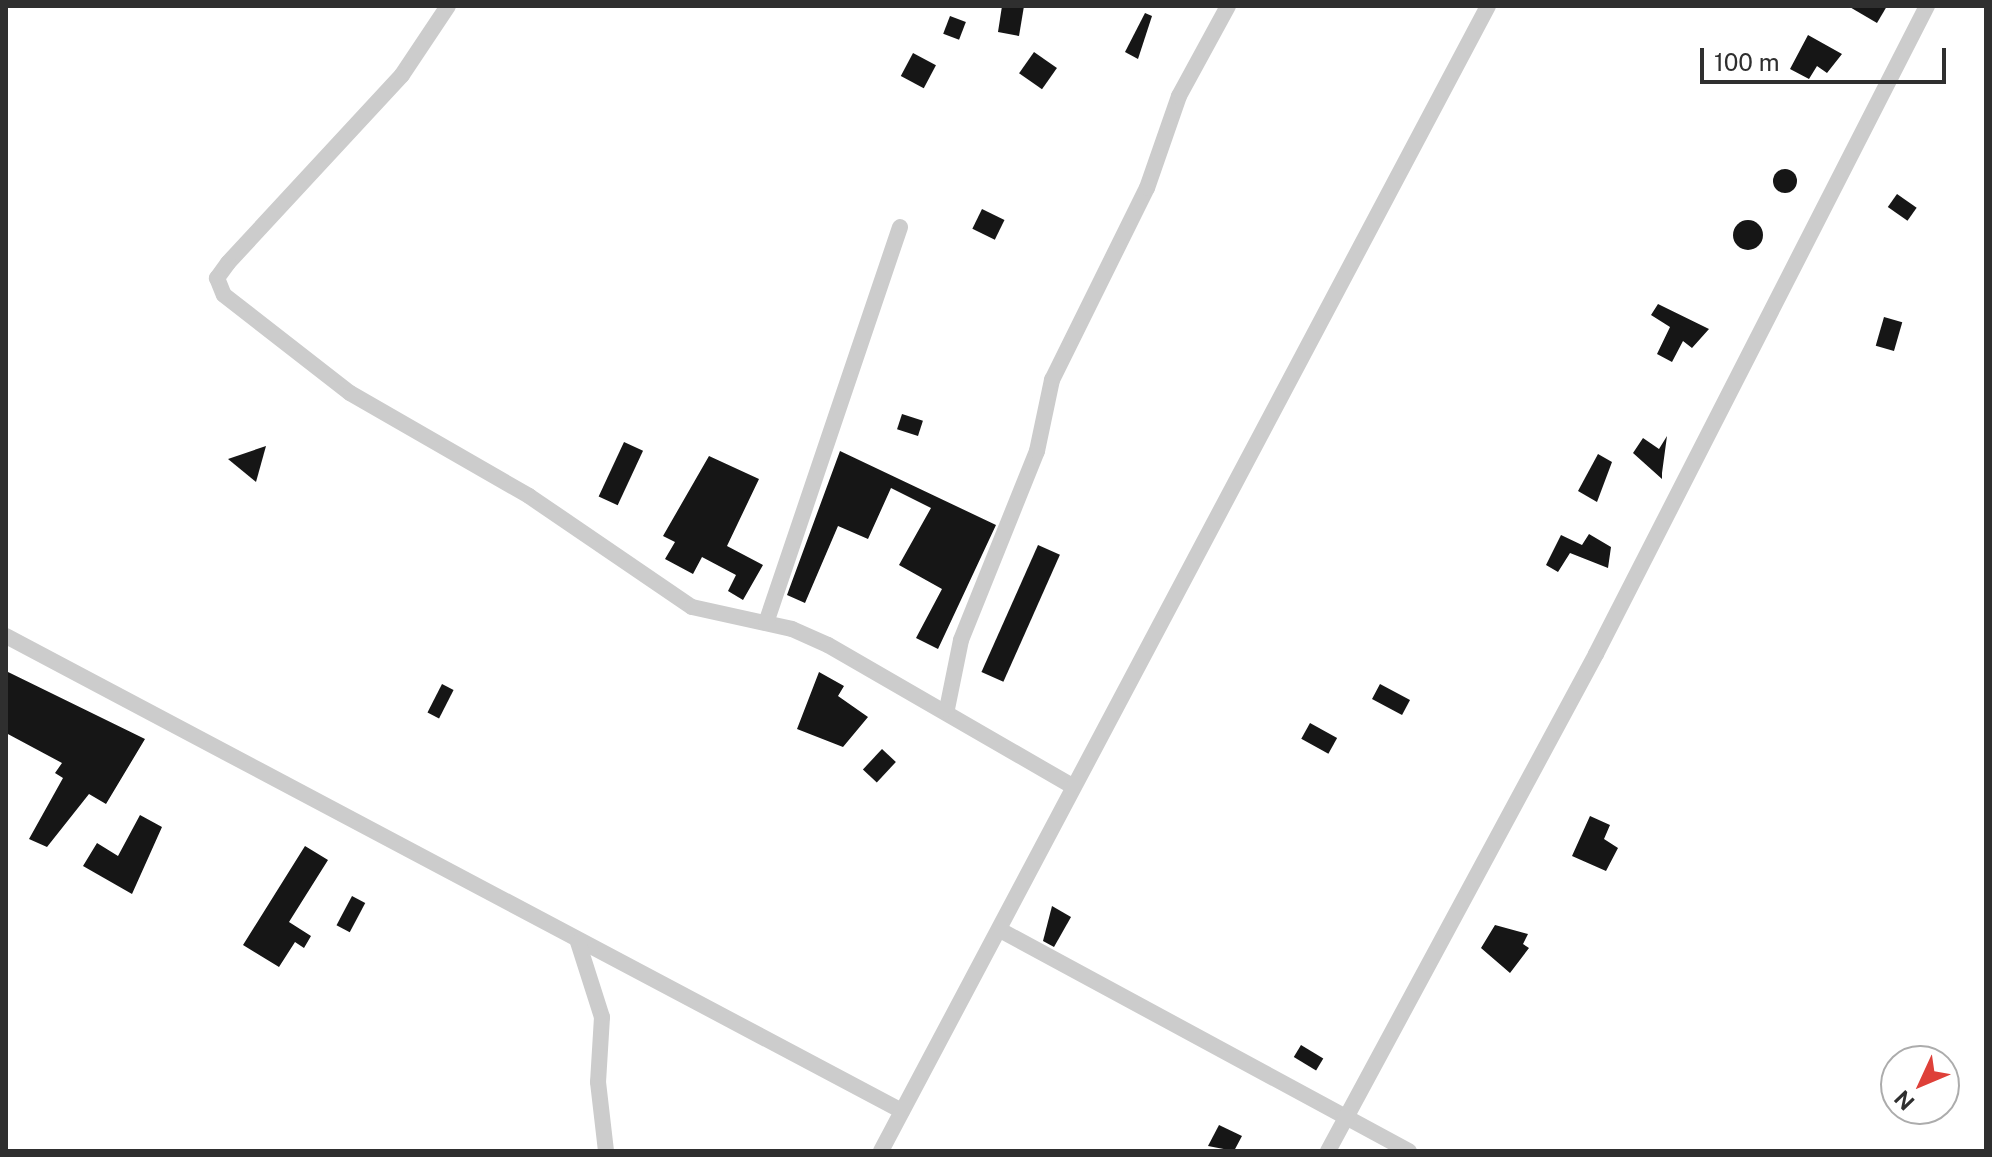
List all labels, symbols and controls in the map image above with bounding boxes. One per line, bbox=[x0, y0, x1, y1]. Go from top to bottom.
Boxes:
scale bar bbox=[1704, 32, 1950, 82]
text: 100 m bbox=[1714, 48, 1780, 76]
north arrow bbox=[1880, 1045, 1960, 1125]
text: N bbox=[1889, 1085, 1920, 1116]

